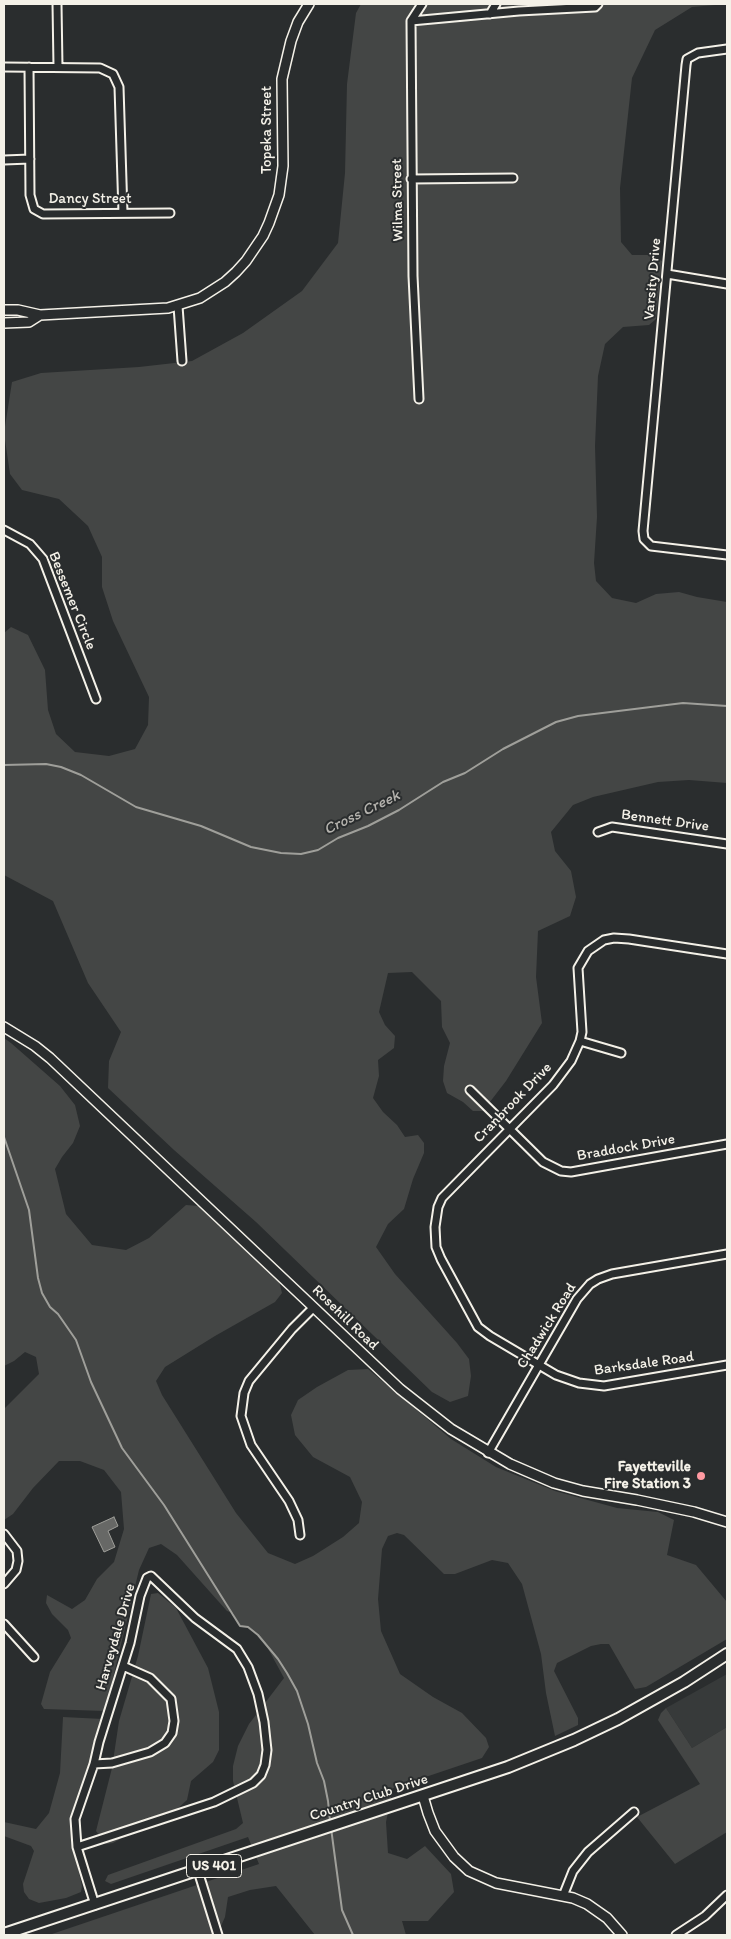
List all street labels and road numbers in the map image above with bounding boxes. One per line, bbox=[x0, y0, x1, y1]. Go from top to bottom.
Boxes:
street label: Topeka Street bbox=[258, 86, 276, 174]
street label: Wilma Street bbox=[388, 158, 408, 242]
street label: Dancy Street bbox=[48, 190, 132, 208]
street label: Varsity Drive bbox=[640, 237, 666, 321]
street label: Bessemer Circle bbox=[44, 549, 100, 653]
street label: Bennett Drive bbox=[620, 806, 710, 836]
street label: Cranbrook Drive bbox=[470, 1059, 556, 1147]
street label: Braddock Drive bbox=[576, 1131, 676, 1165]
street label: Chadwick Road bbox=[513, 1280, 581, 1372]
street label: Rosehill Road bbox=[308, 1282, 382, 1354]
street label: Barksdale Road bbox=[593, 1348, 695, 1380]
street label: Harveydale Drive bbox=[92, 1582, 140, 1692]
street label: Country Club Drive bbox=[308, 1770, 430, 1826]
road number: US 401 bbox=[186, 1854, 242, 1878]

